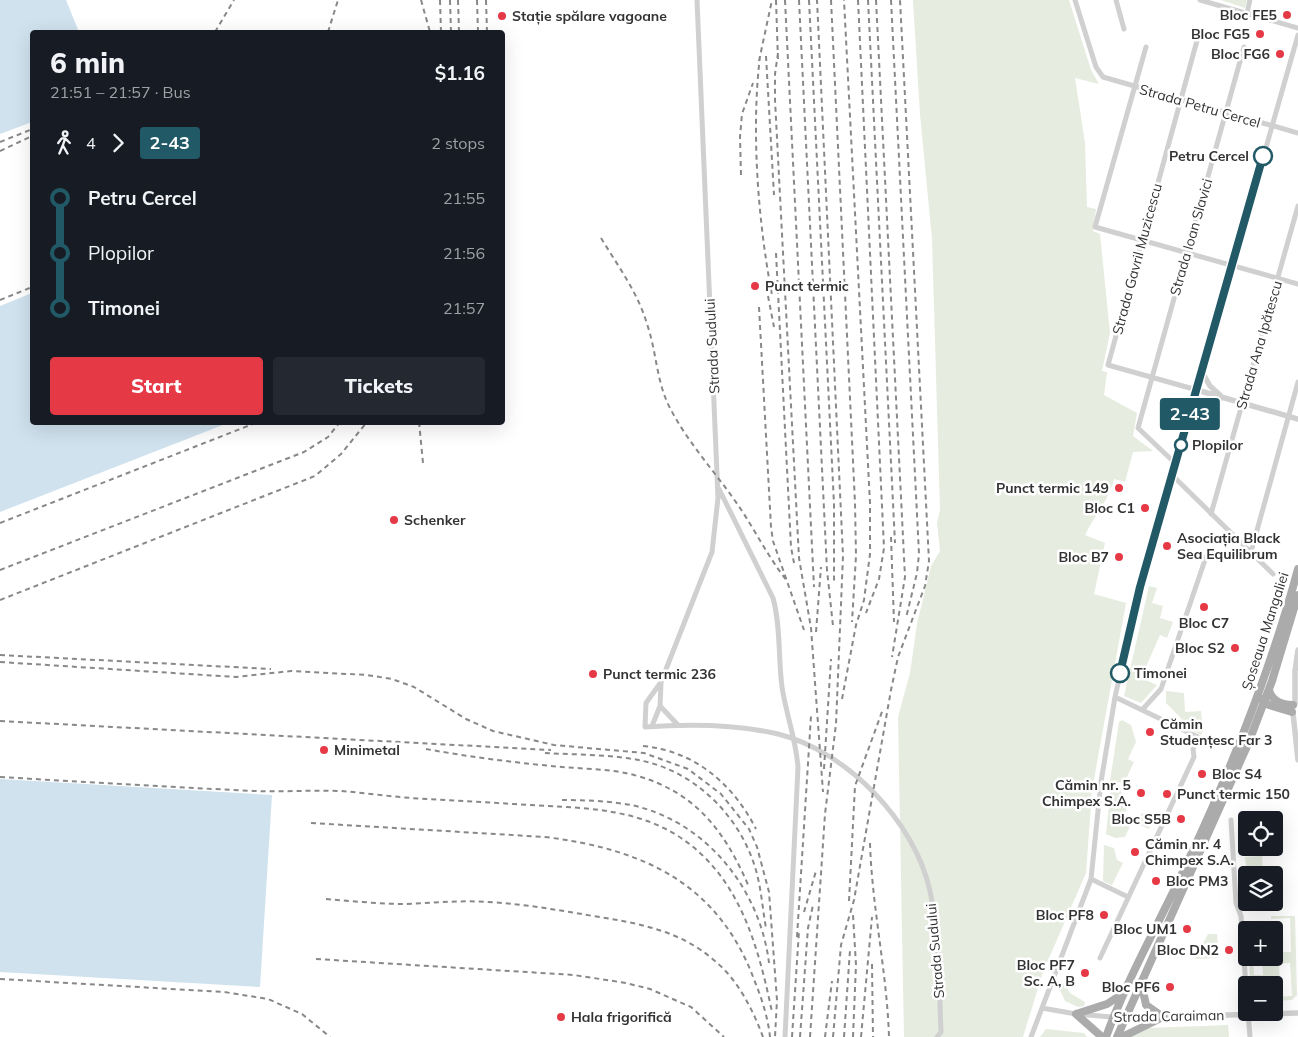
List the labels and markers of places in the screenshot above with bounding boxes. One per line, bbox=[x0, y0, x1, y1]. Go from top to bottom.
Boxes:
place label: Bloc FE5 bbox=[1220, 6, 1277, 24]
place label: Stație spălare vagoane bbox=[512, 7, 667, 25]
marker: Bloc FE5 bbox=[1281, 9, 1293, 21]
marker: Stație spălare vagoane bbox=[496, 10, 508, 22]
place label: Bloc FG5 bbox=[1191, 25, 1250, 43]
marker: Bloc FG5 bbox=[1254, 28, 1266, 40]
place label: Bloc FG6 bbox=[1211, 45, 1270, 63]
marker: Bloc FG6 bbox=[1274, 48, 1286, 60]
marker: Petru Cercel bbox=[1253, 146, 1273, 166]
place label: Petru Cercel bbox=[1169, 147, 1249, 165]
place label: Punct termic bbox=[765, 277, 849, 295]
marker: Punct termic bbox=[749, 280, 761, 292]
place label: Plopilor bbox=[1192, 436, 1244, 454]
marker: Plopilor bbox=[1174, 438, 1188, 452]
place label: Punct termic 149 bbox=[996, 479, 1109, 497]
marker: Punct termic 149 bbox=[1113, 482, 1125, 494]
place label: Bloc C1 bbox=[1085, 499, 1135, 517]
marker: Bloc C1 bbox=[1139, 502, 1151, 514]
place label: Schenker bbox=[404, 511, 466, 529]
marker: Schenker bbox=[388, 514, 400, 526]
place label: Asociația Black Sea Equilibrum bbox=[1177, 529, 1281, 563]
marker: Asociația Black Sea Equilibrum bbox=[1161, 540, 1173, 552]
place label: Bloc B7 bbox=[1058, 548, 1109, 566]
marker: Bloc B7 bbox=[1113, 551, 1125, 563]
marker: Bloc C7 bbox=[1198, 601, 1210, 613]
place label: Bloc C7 bbox=[1179, 614, 1229, 632]
place label: Bloc S2 bbox=[1175, 639, 1225, 657]
marker: Bloc S2 bbox=[1229, 642, 1241, 654]
marker: Timonei bbox=[1110, 663, 1130, 683]
place label: Timonei bbox=[1134, 664, 1187, 682]
place label: Punct termic 236 bbox=[603, 665, 716, 683]
marker: Punct termic 236 bbox=[587, 668, 599, 680]
place label: Cămin Studențesc Far 3 bbox=[1160, 715, 1272, 749]
marker: Cămin Studențesc Far 3 bbox=[1144, 726, 1156, 738]
place label: Minimetal bbox=[334, 741, 400, 759]
marker: Minimetal bbox=[318, 744, 330, 756]
place label: Bloc S4 bbox=[1212, 765, 1263, 783]
marker: Bloc S4 bbox=[1196, 768, 1208, 780]
place label: Cămin nr. 5 Chimpex S.A. bbox=[1042, 776, 1131, 810]
place label: Punct termic 150 bbox=[1177, 785, 1290, 803]
marker: Cămin nr. 5 Chimpex S.A. bbox=[1135, 787, 1147, 799]
marker: Punct termic 150 bbox=[1161, 788, 1173, 800]
place label: Bloc S5B bbox=[1111, 810, 1171, 828]
marker: Bloc S5B bbox=[1175, 813, 1187, 825]
place label: Cămin nr. 4 Chimpex S.A. bbox=[1145, 835, 1234, 869]
marker: Cămin nr. 4 Chimpex S.A. bbox=[1129, 846, 1141, 858]
place label: Bloc PM3 bbox=[1166, 872, 1228, 890]
marker: Bloc PM3 bbox=[1150, 875, 1162, 887]
place label: Bloc PF8 bbox=[1036, 906, 1094, 924]
marker: Bloc PF8 bbox=[1098, 909, 1110, 921]
place label: Bloc UM1 bbox=[1114, 920, 1177, 938]
marker: Bloc UM1 bbox=[1181, 923, 1193, 935]
place label: Bloc DN2 bbox=[1157, 941, 1219, 959]
marker: Bloc DN2 bbox=[1223, 944, 1235, 956]
place label: Bloc PF7 Sc. A, B bbox=[1017, 956, 1075, 990]
marker: Bloc PF7 Sc. A, B bbox=[1079, 967, 1091, 979]
place label: Bloc PF6 bbox=[1102, 978, 1160, 996]
marker: Bloc PF6 bbox=[1164, 981, 1176, 993]
place label: Hala frigorifică bbox=[571, 1008, 672, 1026]
marker: Hala frigorifică bbox=[555, 1011, 567, 1023]

